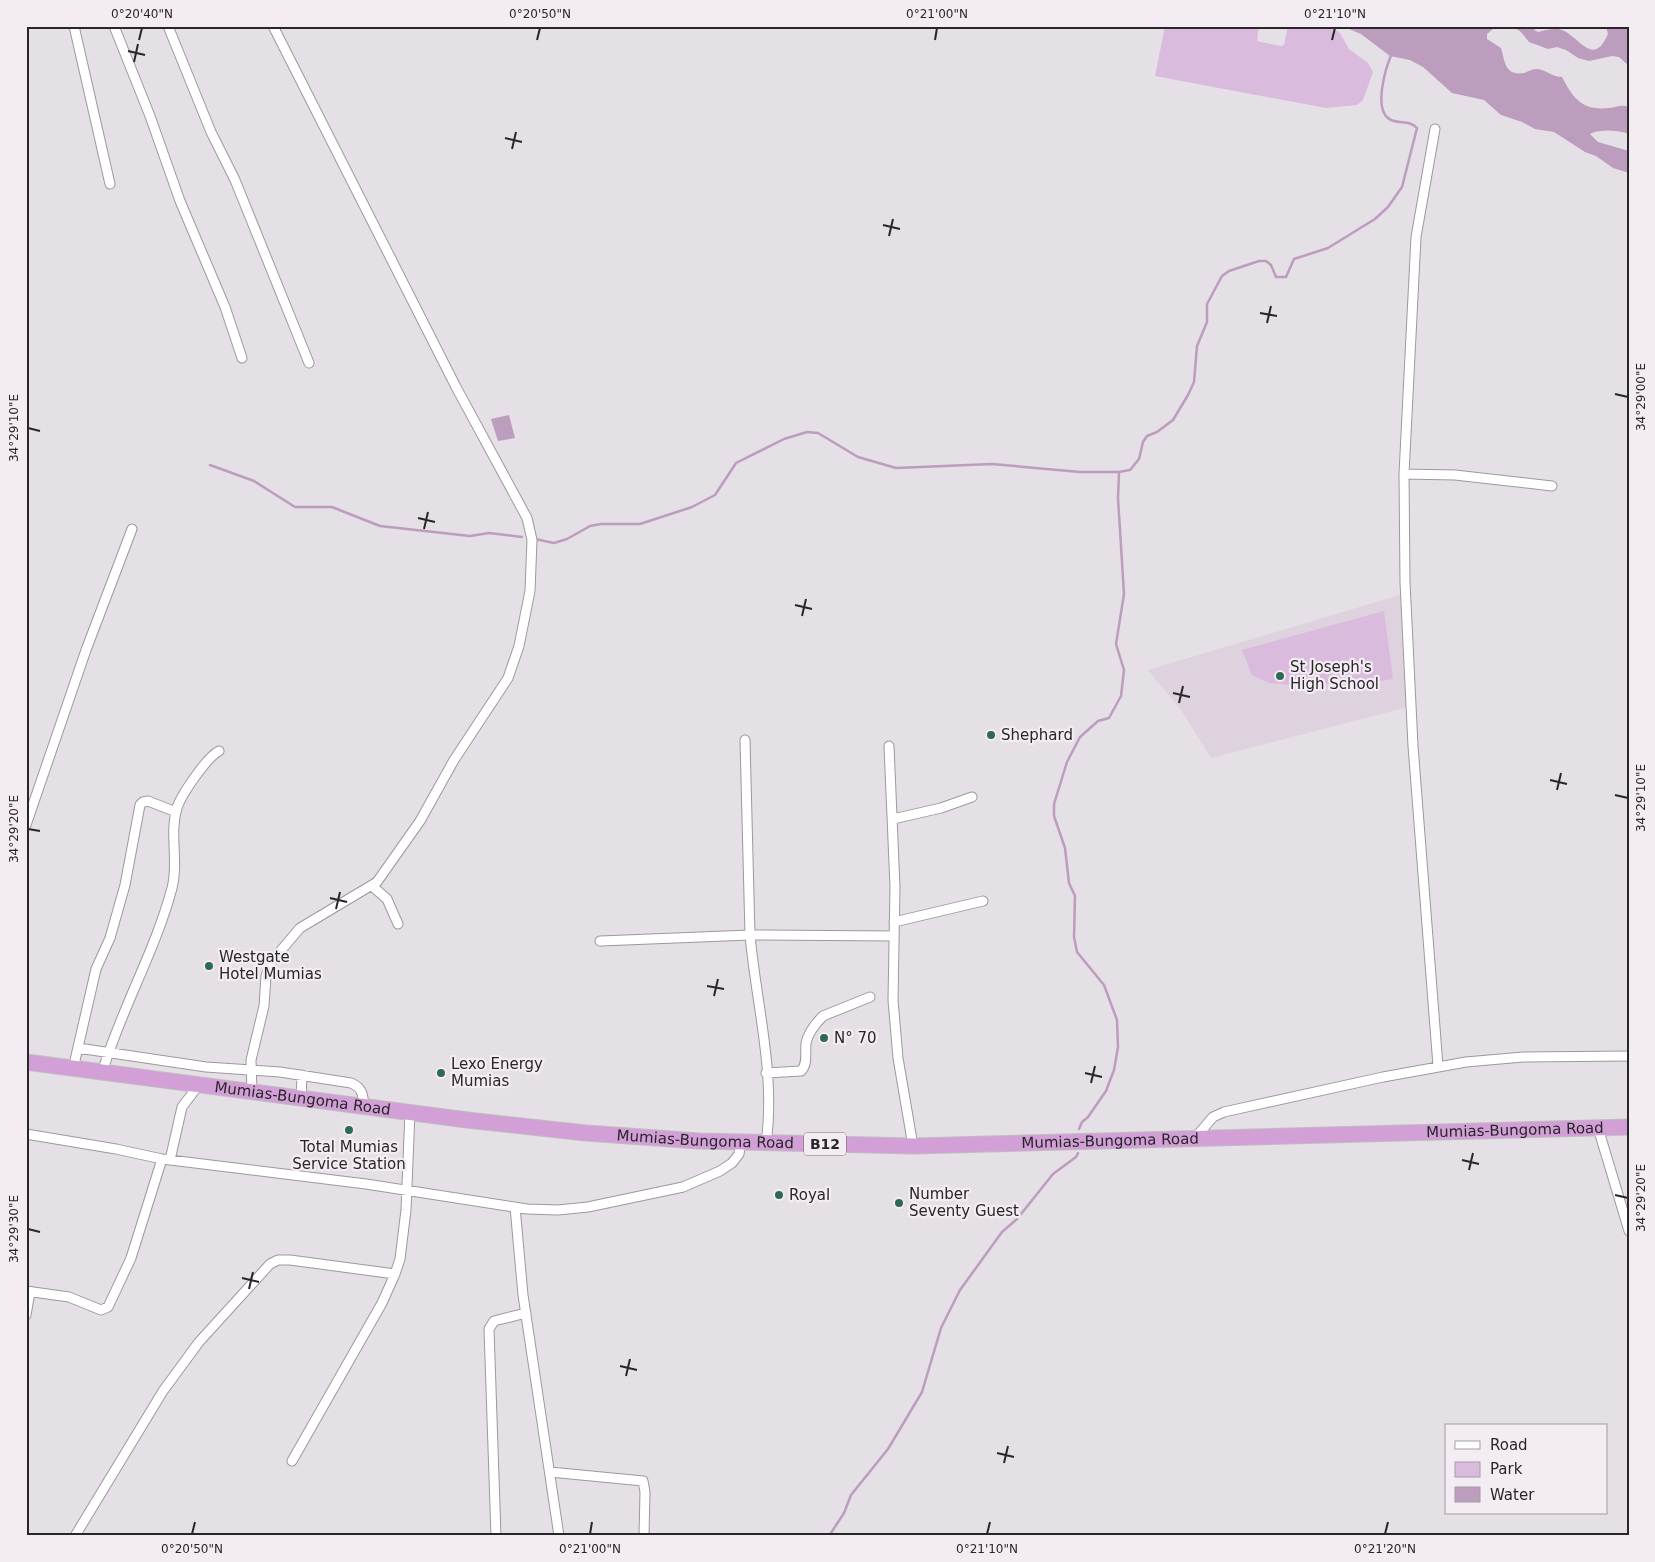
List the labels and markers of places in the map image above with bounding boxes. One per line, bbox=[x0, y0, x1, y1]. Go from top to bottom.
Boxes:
place label: St Joseph's High School bbox=[1290, 658, 1379, 693]
marker: St Joseph's High School bbox=[1274, 670, 1286, 682]
place label: Shephard bbox=[1001, 726, 1073, 744]
marker: Shephard bbox=[985, 729, 997, 741]
place label: Westgate Hotel Mumias bbox=[219, 948, 322, 983]
marker: Westgate Hotel Mumias bbox=[203, 960, 215, 972]
place label: N° 70 bbox=[834, 1029, 877, 1047]
marker: N° 70 bbox=[818, 1032, 830, 1044]
place label: Lexo Energy Mumias bbox=[451, 1055, 543, 1090]
marker: Lexo Energy Mumias bbox=[435, 1067, 447, 1079]
marker: Total Mumias Service Station bbox=[343, 1124, 355, 1136]
place label: Total Mumias Service Station bbox=[292, 1138, 406, 1173]
place label: Number Seventy Guest bbox=[909, 1185, 1019, 1220]
place label: Royal bbox=[789, 1186, 830, 1204]
marker: Royal bbox=[773, 1189, 785, 1201]
marker: Number Seventy Guest bbox=[893, 1197, 905, 1209]

